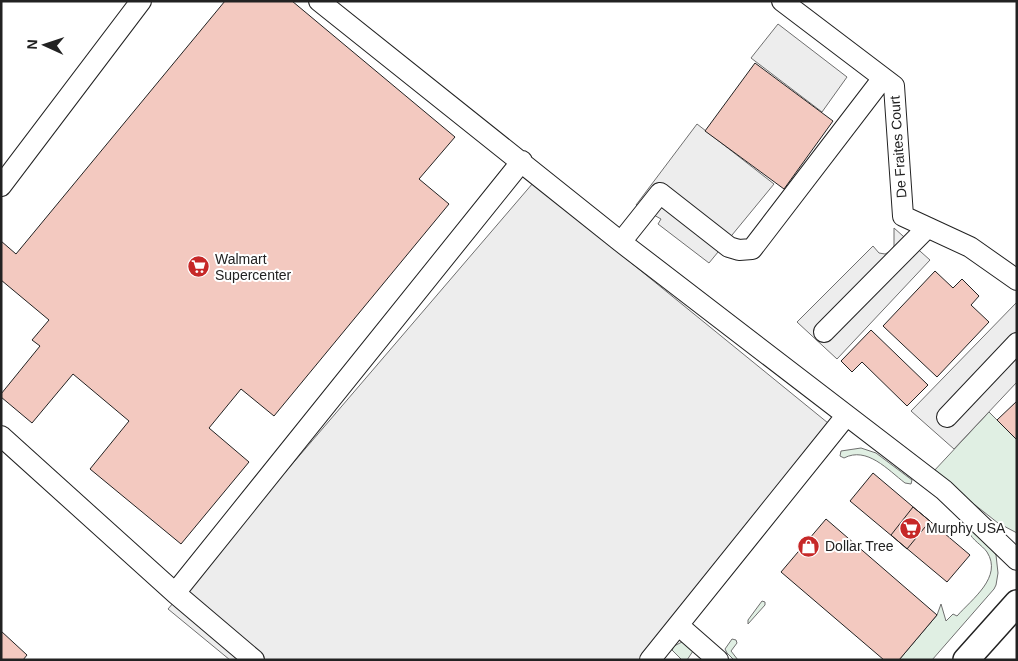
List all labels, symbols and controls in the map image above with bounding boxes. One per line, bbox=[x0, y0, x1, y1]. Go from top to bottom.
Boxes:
north arrow bbox=[20, 20, 70, 70]
text: N bbox=[24, 39, 40, 50]
street label: De Fraites Court bbox=[886, 95, 910, 199]
place label: Walmart Supercenter bbox=[215, 251, 292, 283]
supermarket icon: Walmart Supercenter bbox=[187, 255, 211, 279]
supermarket icon: Murphy USA bbox=[898, 516, 922, 540]
place label: Murphy USA bbox=[926, 520, 1006, 536]
shop icon: Dollar Tree bbox=[797, 534, 821, 558]
place label: Dollar Tree bbox=[825, 538, 894, 554]

